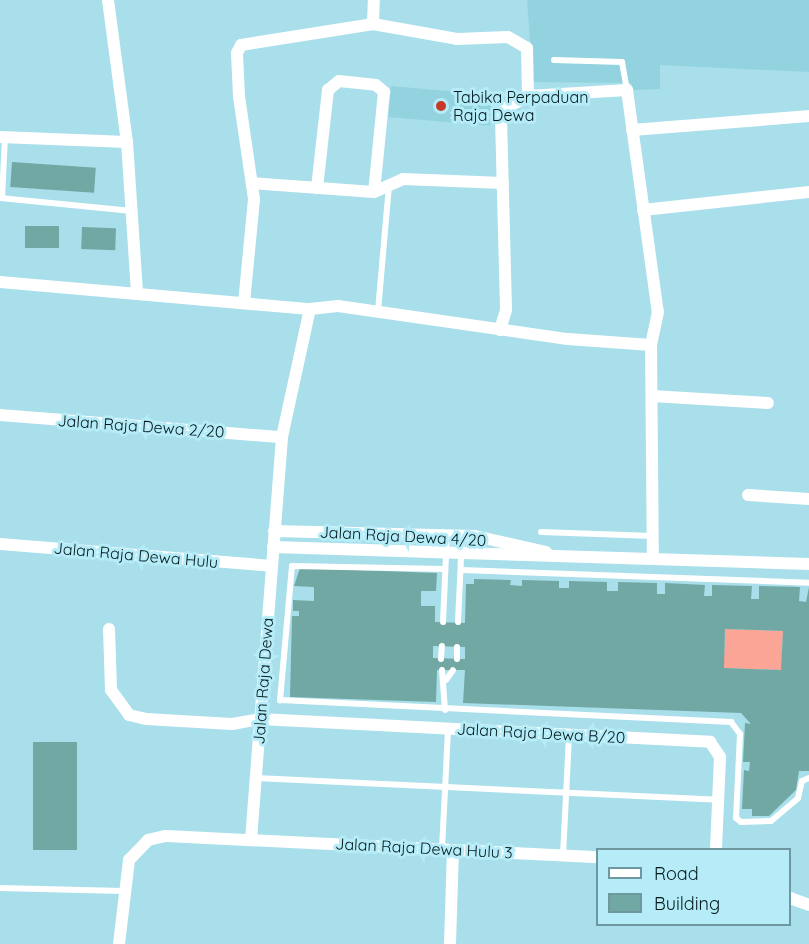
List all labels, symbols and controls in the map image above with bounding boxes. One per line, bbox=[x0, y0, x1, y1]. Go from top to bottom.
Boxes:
place label: Tabika Perpaduan Raja Dewa bbox=[453, 87, 588, 125]
marker: Tabika Perpaduan Raja Dewa bbox=[434, 99, 448, 113]
street label: Jalan Raja Dewa 2/20 bbox=[57, 411, 225, 441]
street label: Jalan Raja Dewa 4/20 bbox=[319, 522, 487, 550]
street label: Jalan Raja Dewa Hulu bbox=[53, 538, 219, 572]
street label: Jalan Raja Dewa bbox=[249, 617, 277, 745]
street label: Jalan Raja Dewa B/20 bbox=[456, 719, 626, 747]
street label: Jalan Raja Dewa Hulu 3 bbox=[335, 834, 513, 862]
legend bbox=[596, 848, 791, 926]
text: Road bbox=[654, 862, 699, 885]
text: Building bbox=[654, 892, 720, 915]

